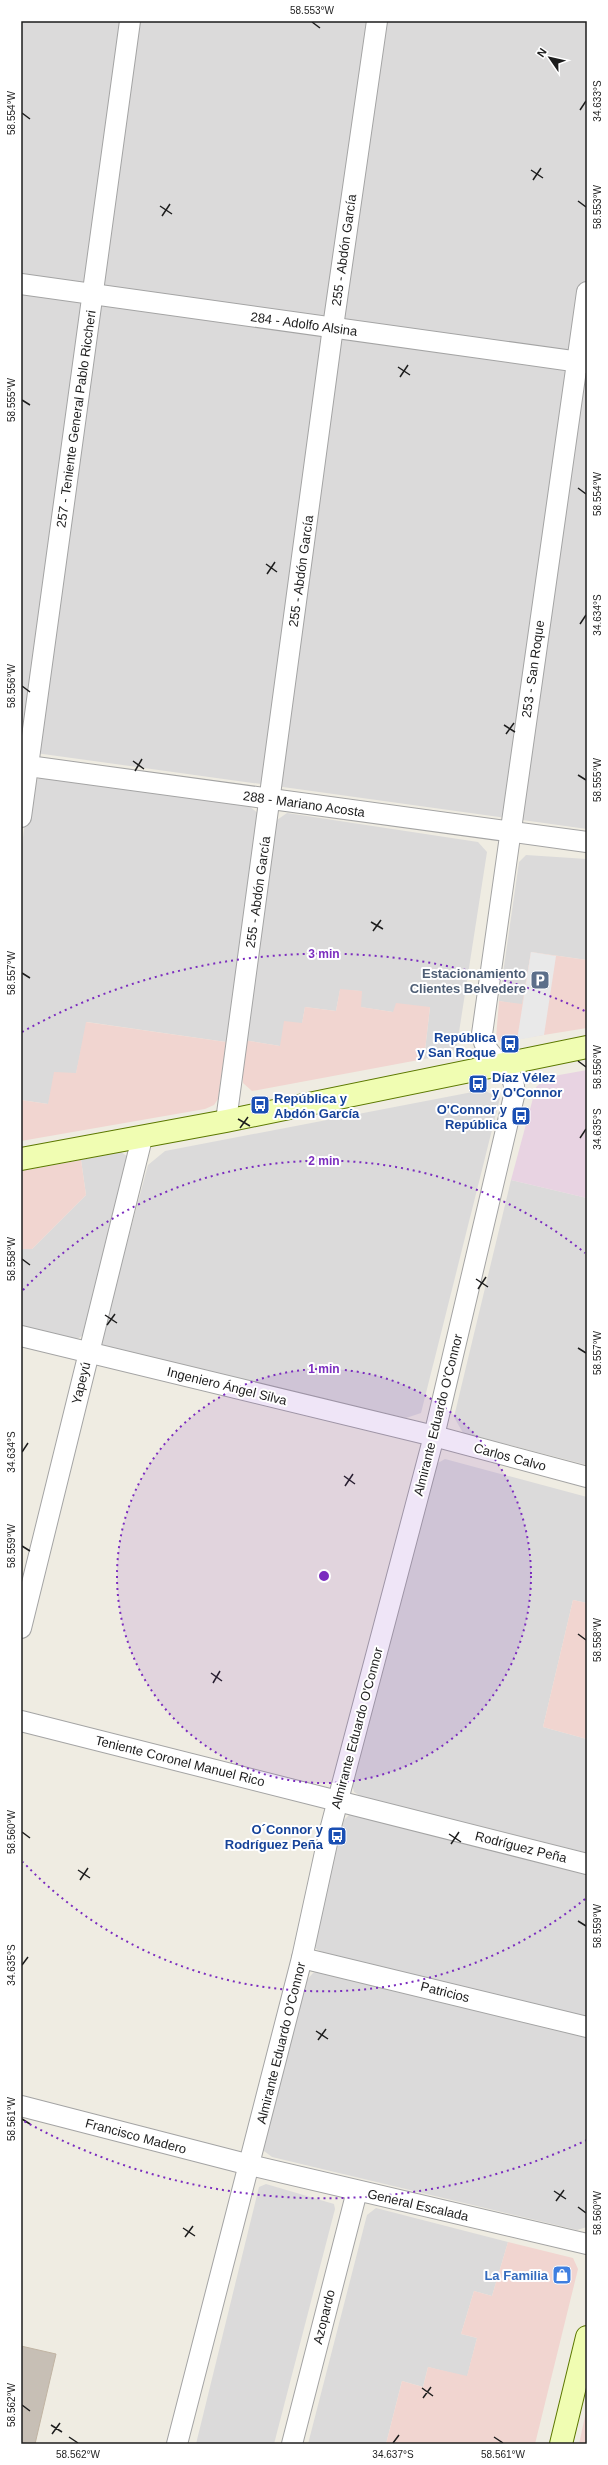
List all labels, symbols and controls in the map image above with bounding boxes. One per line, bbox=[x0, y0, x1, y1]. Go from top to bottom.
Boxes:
text: 58.553°W bbox=[290, 5, 335, 16]
north arrow bbox=[530, 38, 570, 78]
text: N bbox=[535, 46, 549, 59]
text: 34.633°S bbox=[592, 80, 603, 122]
text: 58.554°W bbox=[6, 90, 17, 135]
text: 58.553°W bbox=[592, 184, 603, 229]
street label: 255 - Abdón García bbox=[329, 192, 359, 307]
street label: 257 - Teniente General Pablo Riccheri bbox=[53, 309, 99, 529]
street label: 284 - Adolfo Alsina bbox=[250, 309, 359, 339]
text: 58.555°W bbox=[6, 377, 17, 422]
text: 58.554°W bbox=[592, 471, 603, 516]
street label: 255 - Abdón García bbox=[286, 513, 316, 628]
text: 34.634°S bbox=[592, 594, 603, 636]
street label: 253 - San Roque bbox=[519, 619, 547, 719]
text: 58.556°W bbox=[6, 663, 17, 708]
text: 58.555°W bbox=[592, 757, 603, 802]
street label: 288 - Mariano Acosta bbox=[242, 788, 367, 820]
street label: 255 - Abdón García bbox=[243, 834, 273, 949]
text: 3 min bbox=[308, 947, 340, 961]
text: 58.557°W bbox=[6, 950, 17, 995]
place label: Estacionamiento Clientes Belvedere bbox=[410, 966, 526, 996]
parking icon: Estacionamiento Clientes Belvedere bbox=[529, 969, 551, 991]
place label: República y San Roque bbox=[417, 1030, 497, 1060]
bus stop icon: República y San Roque bbox=[499, 1033, 521, 1055]
text: 58.556°W bbox=[592, 1044, 603, 1089]
place label: Díaz Vélez y O'Connor bbox=[492, 1070, 562, 1100]
bus stop icon: Díaz Vélez y O'Connor bbox=[467, 1073, 489, 1095]
place label: República y Abdón García bbox=[274, 1091, 360, 1121]
bus stop icon: República y Abdón García bbox=[249, 1094, 271, 1116]
place label: O'Connor y República bbox=[437, 1102, 508, 1132]
bus stop icon: O'Connor y República bbox=[510, 1105, 532, 1127]
text: 34.635°S bbox=[592, 1108, 603, 1150]
text: 2 min bbox=[308, 1154, 340, 1168]
text: 58.558°W bbox=[6, 1236, 17, 1281]
text: 58.557°W bbox=[592, 1330, 603, 1375]
street label: Almirante Eduardo O'Connor bbox=[411, 1332, 466, 1498]
street label: Yapeyú bbox=[69, 1360, 93, 1406]
text: 1 min bbox=[308, 1362, 340, 1376]
street label: Ingeniero Ángel Silva bbox=[166, 1364, 289, 1408]
text: 34.634°S bbox=[6, 1431, 17, 1473]
street label: Carlos Calvo bbox=[472, 1440, 548, 1474]
text: 58.559°W bbox=[6, 1523, 17, 1568]
centre of rings bbox=[317, 1569, 331, 1583]
text: 58.558°W bbox=[592, 1617, 603, 1662]
street label: Almirante Eduardo O'Connor bbox=[328, 1645, 386, 1810]
street label: Teniente Coronel Manuel Rico bbox=[94, 1733, 266, 1789]
text: 58.560°W bbox=[6, 1809, 17, 1854]
place label: O´Connor y Rodríguez Peña bbox=[225, 1822, 324, 1852]
bus stop icon: O´Connor y Rodríguez Peña bbox=[326, 1825, 348, 1847]
street label: Rodríguez Peña bbox=[474, 1828, 569, 1866]
text: 58.559°W bbox=[592, 1903, 603, 1948]
text: 34.635°S bbox=[6, 1944, 17, 1986]
street label: Almirante Eduardo O'Connor bbox=[254, 1960, 309, 2126]
street label: Patricios bbox=[419, 1979, 471, 2005]
text: 58.561°W bbox=[6, 2096, 17, 2141]
street label: Francisco Madero bbox=[84, 2115, 188, 2157]
street label: General Escalada bbox=[366, 2186, 471, 2224]
text: 58.560°W bbox=[592, 2190, 603, 2235]
shop icon: La Familia bbox=[551, 2264, 573, 2286]
place label: La Familia bbox=[484, 2268, 549, 2283]
street label: Azopardo bbox=[310, 2288, 338, 2346]
text: 58.562°W bbox=[6, 2382, 17, 2427]
text: 58.562°W bbox=[56, 2449, 101, 2460]
text: 34.637°S bbox=[372, 2449, 414, 2460]
text: 58.561°W bbox=[481, 2449, 526, 2460]

